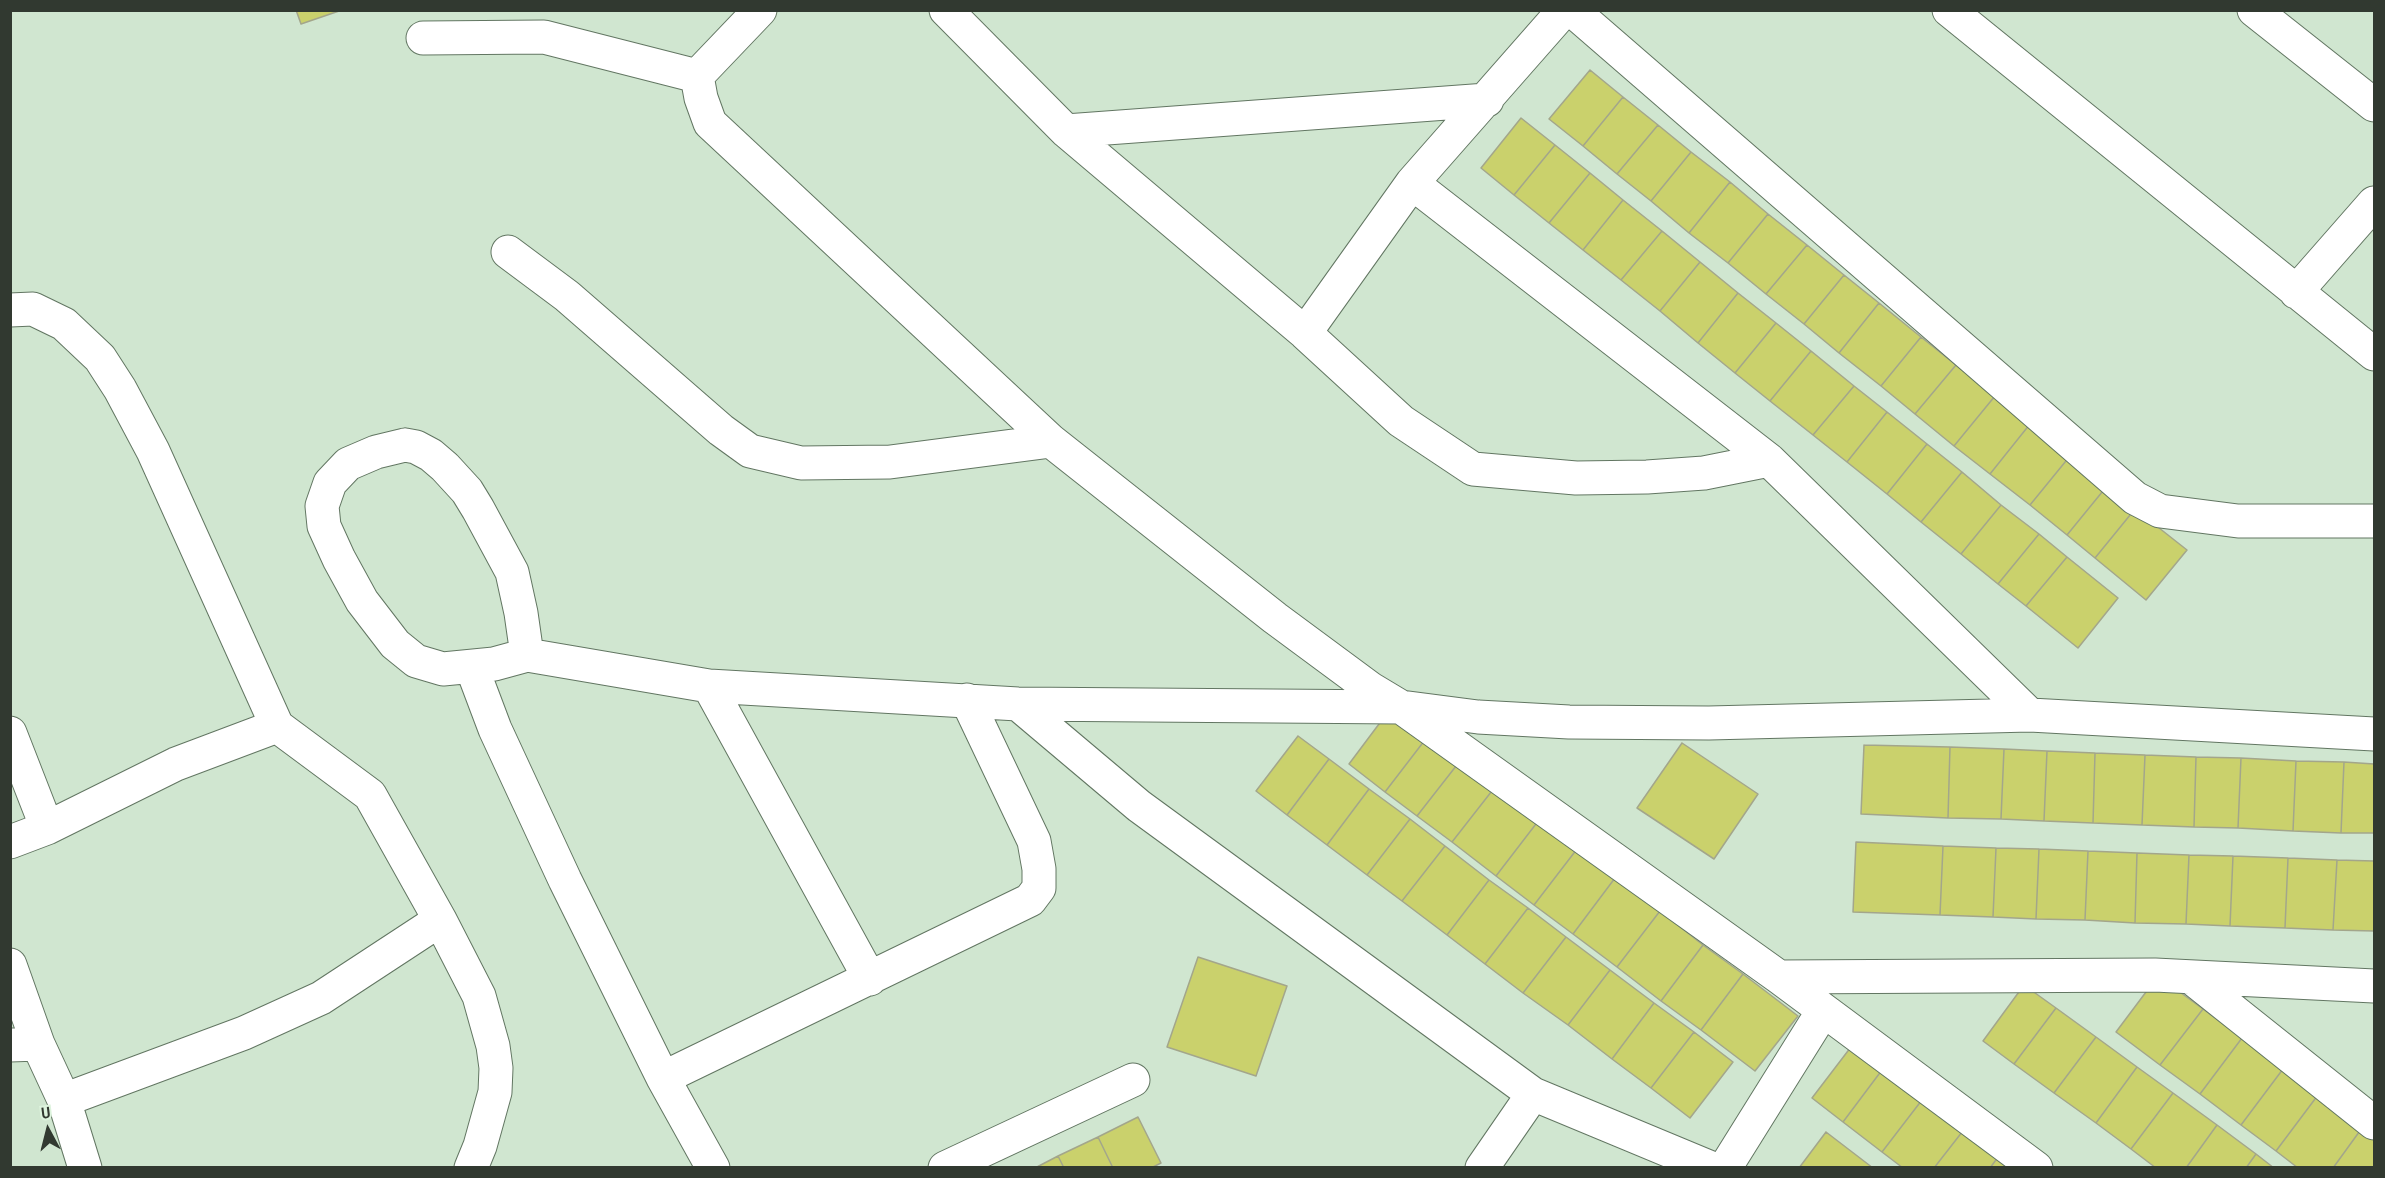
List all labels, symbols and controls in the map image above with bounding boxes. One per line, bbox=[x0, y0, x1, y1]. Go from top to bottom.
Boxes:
north arrow bbox=[18, 1100, 78, 1160]
text: U bbox=[40, 1101, 52, 1124]

